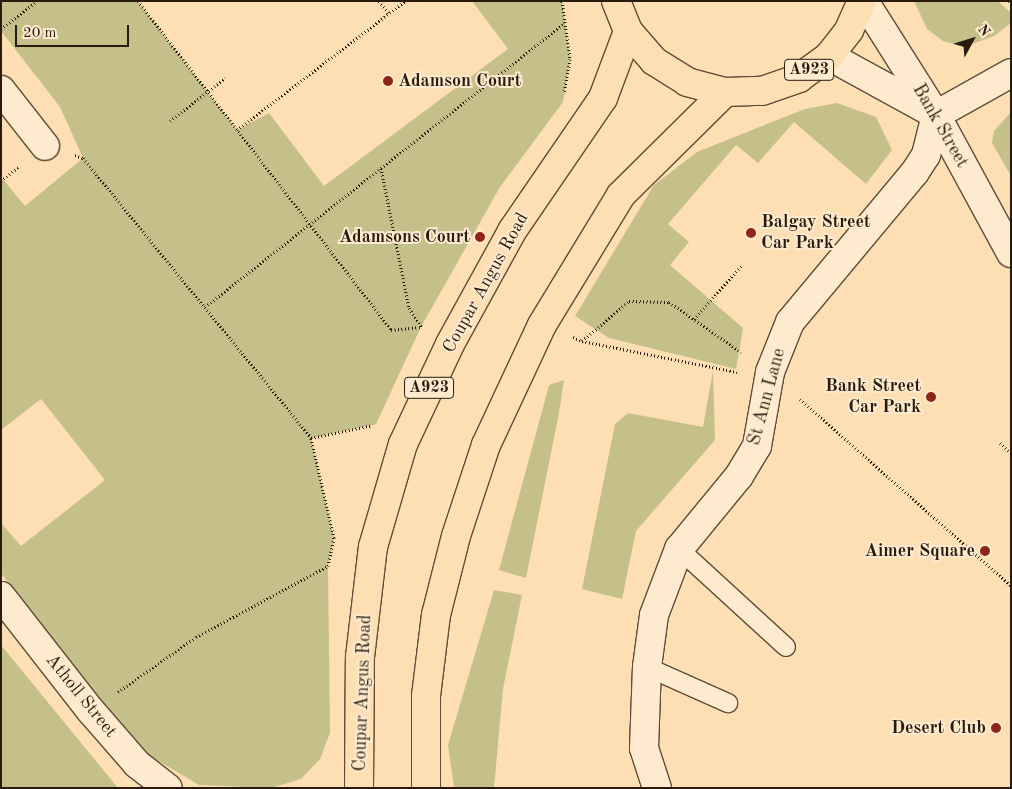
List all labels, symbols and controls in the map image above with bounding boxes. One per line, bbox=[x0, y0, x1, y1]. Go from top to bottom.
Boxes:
scale bar bbox=[18, 15, 131, 47]
north arrow bbox=[947, 15, 997, 65]
text: N bbox=[975, 22, 992, 39]
text: 20 m bbox=[23, 26, 57, 41]
road number: A923 bbox=[784, 56, 834, 84]
place label: Adamson Court bbox=[398, 70, 521, 92]
marker: Adamson Court bbox=[382, 75, 394, 87]
street label: Bank Street bbox=[907, 80, 973, 172]
street label: Coupar Angus Road bbox=[438, 209, 534, 357]
place label: Balgay Street Car Park bbox=[761, 212, 871, 254]
place label: Adamsons Court bbox=[339, 226, 470, 248]
marker: Balgay Street Car Park bbox=[745, 227, 757, 239]
marker: Adamsons Court bbox=[474, 231, 486, 243]
street label: St Ann Lane bbox=[744, 346, 790, 448]
road number: A923 bbox=[404, 374, 454, 402]
place label: Bank Street Car Park bbox=[825, 376, 921, 418]
marker: Bank Street Car Park bbox=[925, 391, 937, 403]
place label: Aimer Square bbox=[864, 540, 975, 562]
marker: Aimer Square bbox=[979, 545, 991, 557]
street label: Coupar Angus Road bbox=[349, 614, 377, 772]
street label: Atholl Street bbox=[41, 650, 121, 742]
place label: Desert Club bbox=[891, 717, 986, 739]
marker: Desert Club bbox=[990, 722, 1002, 734]

